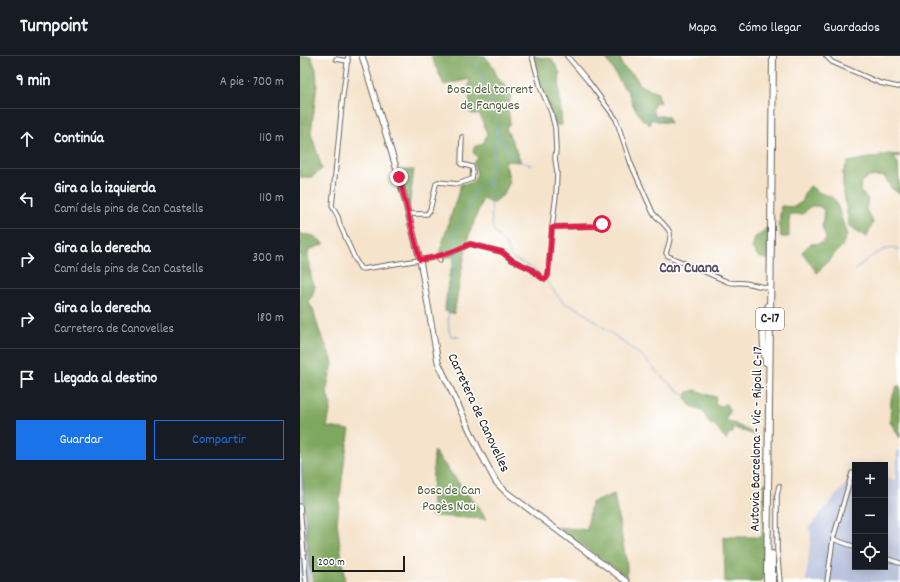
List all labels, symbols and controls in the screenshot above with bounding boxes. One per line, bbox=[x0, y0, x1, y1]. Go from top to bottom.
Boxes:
text: Turnpoint bbox=[20, 14, 88, 41]
text: Mapa bbox=[689, 18, 716, 38]
text: Cómo llegar bbox=[738, 18, 801, 38]
text: Guardados bbox=[823, 18, 880, 38]
text: 9 min bbox=[16, 70, 50, 94]
text: A pie · 700 m bbox=[220, 73, 284, 92]
park label: Bosc del torrent de Fangues bbox=[447, 80, 533, 116]
icon: ahead bbox=[16, 128, 38, 150]
text: Continúa bbox=[54, 128, 104, 150]
text: 110 m bbox=[259, 129, 284, 148]
route end bbox=[390, 168, 408, 186]
text: Gira a la izquierda bbox=[54, 178, 155, 200]
icon: left bbox=[16, 188, 38, 210]
text: 110 m bbox=[259, 189, 284, 208]
text: Camí dels pins de Can Castells bbox=[54, 200, 203, 219]
route start bbox=[593, 215, 611, 233]
text: Gira a la derecha bbox=[54, 238, 151, 260]
icon: right bbox=[16, 248, 38, 270]
text: 300 m bbox=[252, 249, 284, 268]
district label: Can Cuana bbox=[659, 258, 720, 280]
text: Camí dels pins de Can Castells bbox=[54, 260, 203, 279]
text: Gira a la derecha bbox=[54, 298, 151, 320]
icon: right bbox=[16, 308, 38, 330]
road number: C-17 bbox=[756, 308, 784, 330]
text: 180 m bbox=[257, 309, 284, 328]
text: Carretera de Canovelles bbox=[54, 320, 174, 339]
street label: Autovia Barcelona - Vic - Ripoll C-17 bbox=[745, 346, 769, 532]
street label: Carretera de Canovelles bbox=[442, 350, 514, 476]
icon: arrive bbox=[16, 368, 38, 390]
text: Llegada al destino bbox=[54, 368, 157, 390]
button: Guardar bbox=[16, 420, 146, 460]
button: Compartir bbox=[154, 420, 284, 460]
map controls bbox=[852, 462, 888, 570]
button: + bbox=[852, 462, 888, 498]
park label: Bosc de Can Pagès Nou bbox=[417, 481, 481, 517]
button: − bbox=[852, 498, 888, 534]
button: locate bbox=[852, 534, 888, 570]
scale bar bbox=[312, 554, 405, 573]
text: 200 m bbox=[318, 555, 345, 571]

